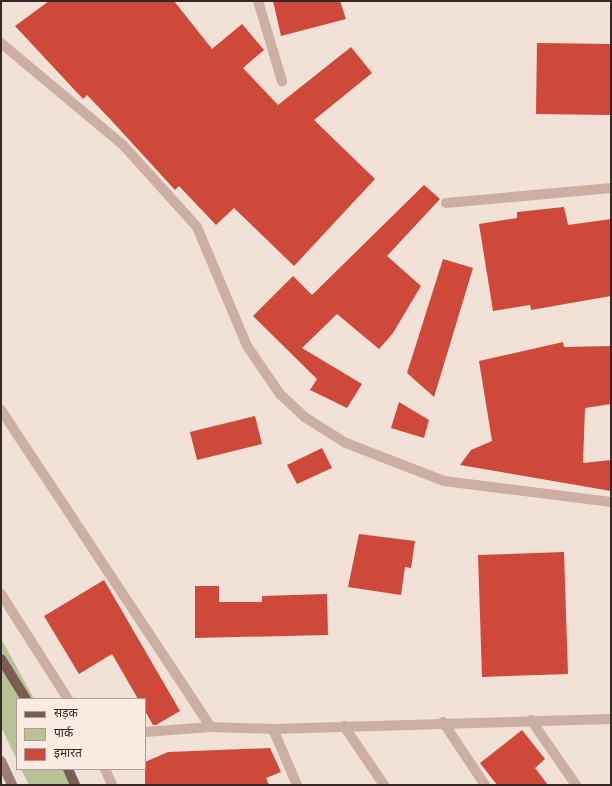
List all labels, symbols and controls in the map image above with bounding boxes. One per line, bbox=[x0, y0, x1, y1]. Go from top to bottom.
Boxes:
legend bbox=[16, 698, 146, 770]
text: सड़क bbox=[54, 706, 78, 720]
text: पार्क bbox=[54, 726, 73, 740]
text: इमारत bbox=[54, 746, 82, 760]

